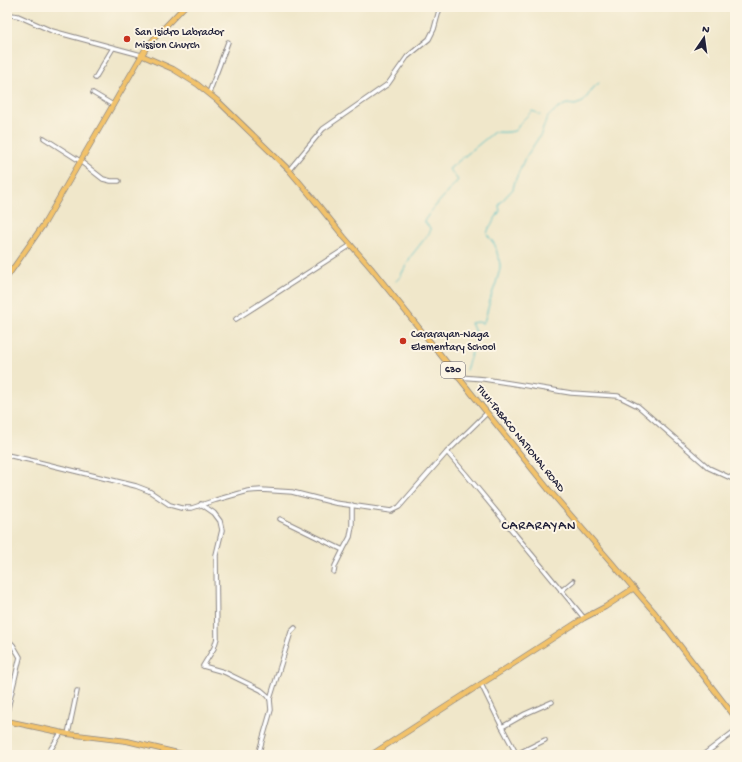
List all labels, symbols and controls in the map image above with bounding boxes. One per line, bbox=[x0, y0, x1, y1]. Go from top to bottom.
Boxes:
north arrow bbox=[684, 18, 724, 58]
text: N bbox=[701, 24, 711, 37]
place label: San Isidro Labrador Mission Church bbox=[135, 27, 225, 52]
marker: San Isidro Labrador Mission Church bbox=[122, 34, 132, 44]
place label: Cararayan-Naga Elementary School bbox=[411, 329, 496, 354]
marker: Cararayan-Naga Elementary School bbox=[398, 336, 408, 346]
road number: 630 bbox=[441, 362, 465, 378]
street label: TIWI-TABACO NATIONAL ROAD bbox=[473, 382, 567, 495]
district label: CARARAYAN bbox=[502, 519, 576, 534]

